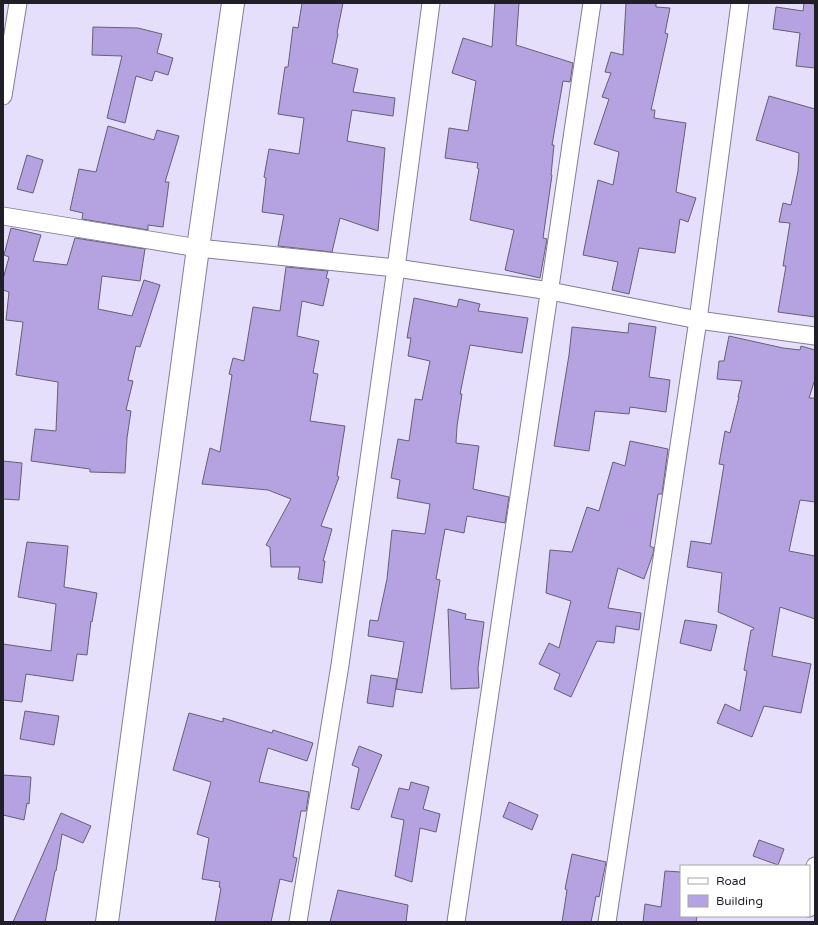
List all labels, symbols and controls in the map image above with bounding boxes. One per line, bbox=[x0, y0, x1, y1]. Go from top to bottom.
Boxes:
legend bbox=[680, 865, 810, 917]
text: Road bbox=[716, 874, 746, 888]
text: Building bbox=[716, 894, 763, 908]

